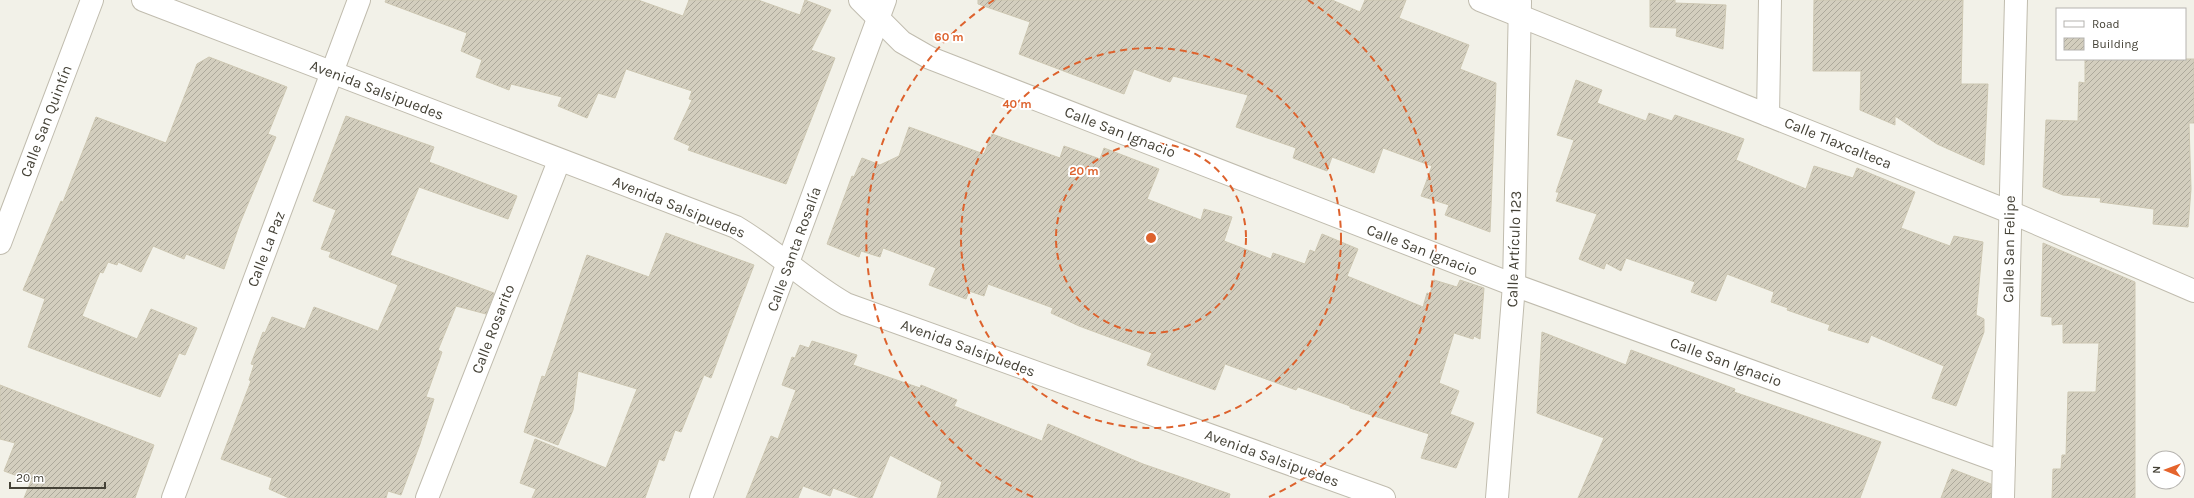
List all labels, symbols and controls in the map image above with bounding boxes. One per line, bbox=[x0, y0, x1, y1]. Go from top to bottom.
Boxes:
legend bbox=[2056, 8, 2186, 60]
text: Road bbox=[2092, 17, 2120, 31]
text: 60 m bbox=[934, 30, 964, 44]
text: Building bbox=[2092, 37, 2139, 51]
street label: Avenida Salsipuedes bbox=[308, 56, 446, 124]
street label: Calle San Quintín bbox=[16, 62, 76, 180]
text: 40 m bbox=[1002, 97, 1032, 111]
street label: Calle San Ignacio bbox=[1062, 103, 1178, 161]
street label: Calle Tlaxcalteca bbox=[1782, 113, 1894, 173]
text: 20 m bbox=[1069, 164, 1099, 178]
street label: Avenida Salsipuedes bbox=[610, 172, 748, 242]
street label: Calle Santa Rosalía bbox=[763, 184, 825, 314]
street label: Calle Artículo 123 bbox=[1503, 190, 1525, 308]
street label: Calle San Felipe bbox=[1999, 195, 2019, 303]
street label: Calle La Paz bbox=[243, 209, 289, 289]
street label: Calle San Ignacio bbox=[1364, 221, 1480, 279]
centre of rings bbox=[1144, 231, 1158, 245]
street label: Calle Rosarito bbox=[468, 282, 518, 376]
street label: Avenida Salsipuedes bbox=[898, 315, 1038, 381]
street label: Calle San Ignacio bbox=[1668, 333, 1784, 391]
street label: Avenida Salsipuedes bbox=[1202, 425, 1342, 491]
north arrow bbox=[2146, 450, 2186, 490]
scale bar bbox=[10, 464, 105, 490]
text: N bbox=[2150, 466, 2163, 474]
text: 20 m bbox=[16, 471, 44, 485]

